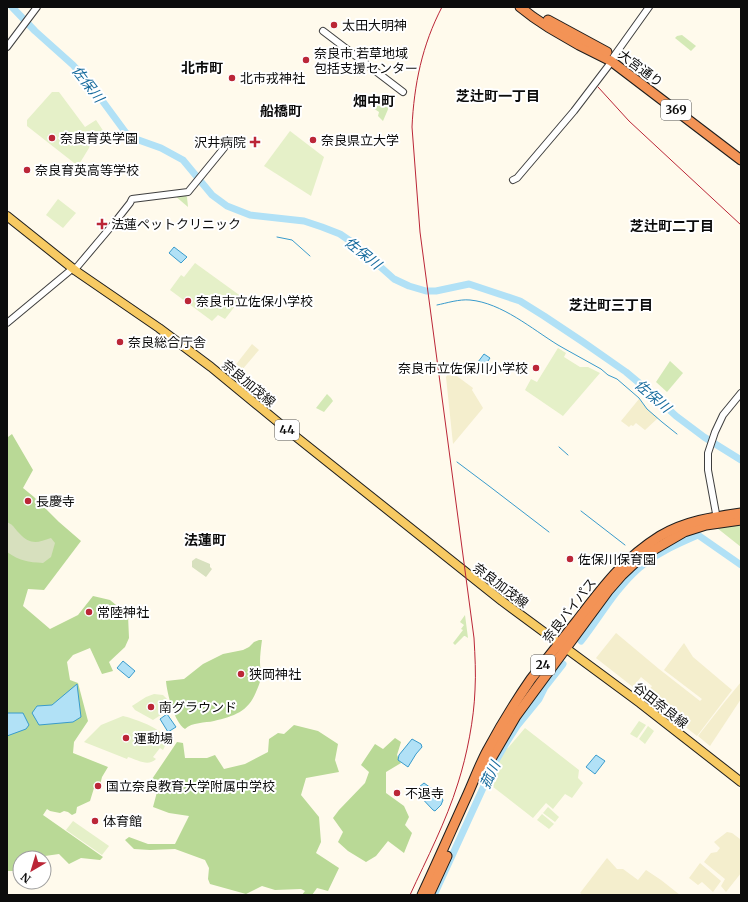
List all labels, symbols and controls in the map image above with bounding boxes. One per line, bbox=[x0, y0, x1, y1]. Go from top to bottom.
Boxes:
place label: 太田大明神 bbox=[342, 17, 407, 34]
marker: 太田大明神 bbox=[329, 20, 339, 30]
place label: 奈良市 若草地域 包括支援センター bbox=[314, 45, 418, 77]
street label: 大宮通り bbox=[615, 46, 667, 91]
marker: 奈良市 若草地域 包括支援センター bbox=[301, 55, 311, 65]
district label: 北市町 bbox=[181, 59, 223, 77]
water label: 佐保川 bbox=[68, 62, 109, 108]
place label: 北市戎神社 bbox=[240, 70, 305, 87]
marker: 北市戎神社 bbox=[227, 73, 237, 83]
district label: 芝辻町一丁目 bbox=[456, 87, 540, 105]
district label: 畑中町 bbox=[353, 92, 395, 110]
road number: 369 bbox=[661, 100, 691, 120]
district label: 船橋町 bbox=[260, 102, 302, 120]
place label: 奈良育英学園 bbox=[60, 130, 138, 147]
place label: 奈良県立大学 bbox=[321, 132, 399, 149]
marker: 奈良育英学園 bbox=[47, 133, 57, 143]
place label: 沢井病院 bbox=[194, 134, 246, 151]
marker: 奈良県立大学 bbox=[308, 135, 318, 145]
marker: 沢井病院 bbox=[249, 136, 261, 148]
place label: 奈良育英高等学校 bbox=[35, 162, 139, 179]
marker: 奈良育英高等学校 bbox=[22, 165, 32, 175]
place label: 法蓮ペットクリニック bbox=[111, 216, 241, 233]
district label: 芝辻町二丁目 bbox=[630, 217, 714, 235]
marker: 法蓮ペットクリニック bbox=[96, 218, 108, 230]
water label: 佐保川 bbox=[341, 233, 387, 274]
place label: 奈良市立佐保小学校 bbox=[196, 293, 313, 310]
marker: 奈良市立佐保小学校 bbox=[183, 296, 193, 306]
district label: 芝辻町三丁目 bbox=[569, 296, 653, 314]
place label: 奈良総合庁舎 bbox=[128, 334, 206, 351]
marker: 奈良総合庁舎 bbox=[115, 337, 125, 347]
street label: 奈良加茂線 bbox=[218, 356, 279, 411]
place label: 奈良市立佐保川小学校 bbox=[398, 360, 528, 377]
marker: 奈良市立佐保川小学校 bbox=[531, 363, 541, 373]
water label: 佐保川 bbox=[631, 375, 676, 418]
road number: 44 bbox=[275, 420, 299, 440]
place label: 長慶寺 bbox=[36, 493, 75, 510]
marker: 長慶寺 bbox=[23, 496, 33, 506]
district label: 法蓮町 bbox=[184, 531, 226, 549]
place label: 佐保川保育園 bbox=[578, 551, 656, 568]
marker: 佐保川保育園 bbox=[565, 554, 575, 564]
street label: 奈良加茂線 bbox=[470, 559, 532, 612]
street label: 奈良バイパス bbox=[539, 574, 600, 646]
place label: 常陸神社 bbox=[97, 604, 149, 621]
marker: 常陸神社 bbox=[84, 607, 94, 617]
road number: 24 bbox=[531, 655, 555, 675]
place label: 狭岡神社 bbox=[249, 666, 301, 683]
marker: 狭岡神社 bbox=[236, 669, 246, 679]
street label: 谷田奈良線 bbox=[630, 679, 692, 732]
place label: 南グラウンド bbox=[159, 699, 237, 716]
marker: 南グラウンド bbox=[146, 702, 156, 712]
place label: 運動場 bbox=[134, 730, 173, 747]
marker: 運動場 bbox=[121, 733, 131, 743]
water label: 菰川 bbox=[476, 757, 505, 791]
place label: 国立奈良教育大学附属中学校 bbox=[106, 778, 275, 795]
marker: 国立奈良教育大学附属中学校 bbox=[93, 781, 103, 791]
place label: 不退寺 bbox=[405, 785, 444, 802]
marker: 不退寺 bbox=[392, 788, 402, 798]
place label: 体育館 bbox=[103, 813, 142, 830]
marker: 体育館 bbox=[90, 816, 100, 826]
north arrow bbox=[12, 850, 52, 890]
text: N bbox=[18, 870, 34, 886]

